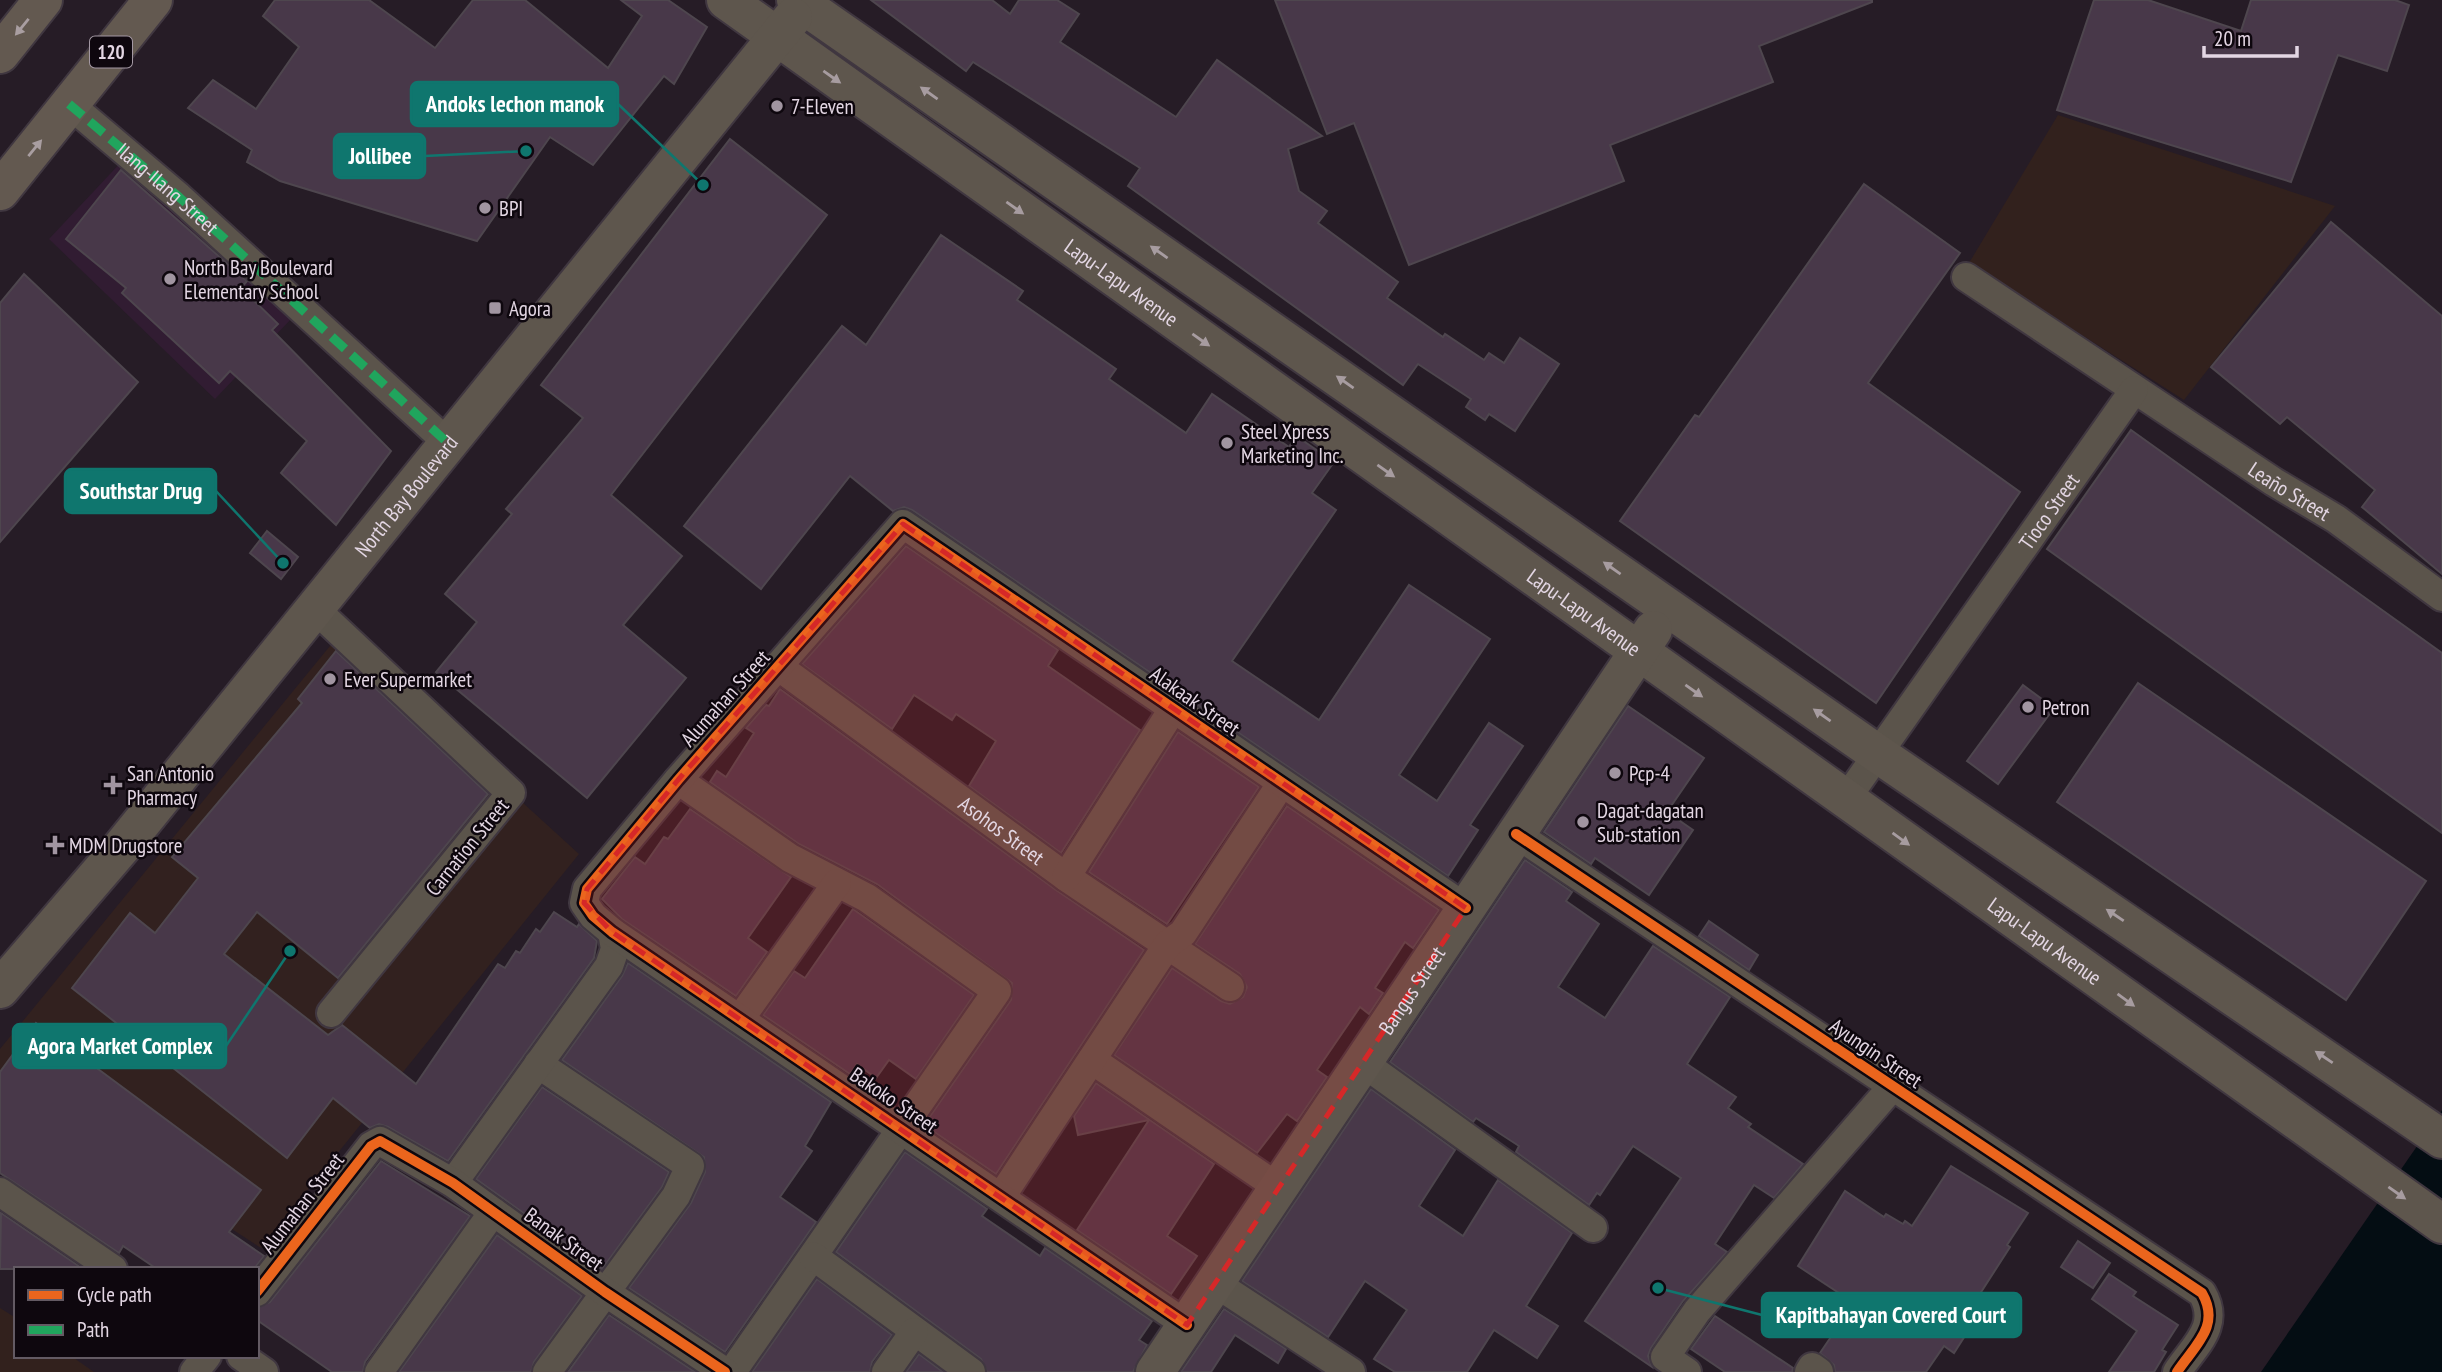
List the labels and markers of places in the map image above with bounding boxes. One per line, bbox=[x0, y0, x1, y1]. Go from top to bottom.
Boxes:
callout: Andoks lechon manok bbox=[411, 82, 618, 126]
place label: 7-Eleven bbox=[791, 93, 854, 120]
marker: 7-Eleven bbox=[769, 98, 785, 114]
callout: Jollibee bbox=[334, 134, 425, 178]
place label: BPI bbox=[499, 195, 523, 222]
marker: BPI bbox=[477, 200, 493, 216]
place label: North Bay Boulevard Elementary School bbox=[184, 254, 333, 305]
marker: North Bay Boulevard Elementary School bbox=[162, 271, 178, 287]
place label: Agora bbox=[509, 295, 551, 322]
marker: Agora bbox=[487, 300, 503, 316]
place label: Steel Xpress Marketing Inc. bbox=[1241, 418, 1344, 469]
marker: Steel Xpress Marketing Inc. bbox=[1219, 435, 1235, 451]
callout: Southstar Drug bbox=[65, 469, 216, 513]
place label: Ever Supermarket bbox=[344, 666, 472, 693]
marker: Ever Supermarket bbox=[322, 671, 338, 687]
place label: Petron bbox=[2042, 694, 2089, 721]
marker: Petron bbox=[2020, 699, 2036, 715]
place label: San Antonio Pharmacy bbox=[127, 760, 214, 811]
place label: Pcp-4 bbox=[1629, 760, 1671, 787]
marker: Pcp-4 bbox=[1607, 765, 1623, 781]
marker: San Antonio Pharmacy bbox=[105, 777, 121, 793]
place label: Dagat-dagatan Sub-station bbox=[1597, 797, 1704, 848]
marker: Dagat-dagatan Sub-station bbox=[1575, 814, 1591, 830]
place label: MDM Drugstore bbox=[69, 832, 182, 859]
marker: MDM Drugstore bbox=[47, 837, 63, 853]
callout: Agora Market Complex bbox=[13, 1024, 226, 1068]
callout: Kapitbahayan Covered Court bbox=[1762, 1293, 2021, 1337]

